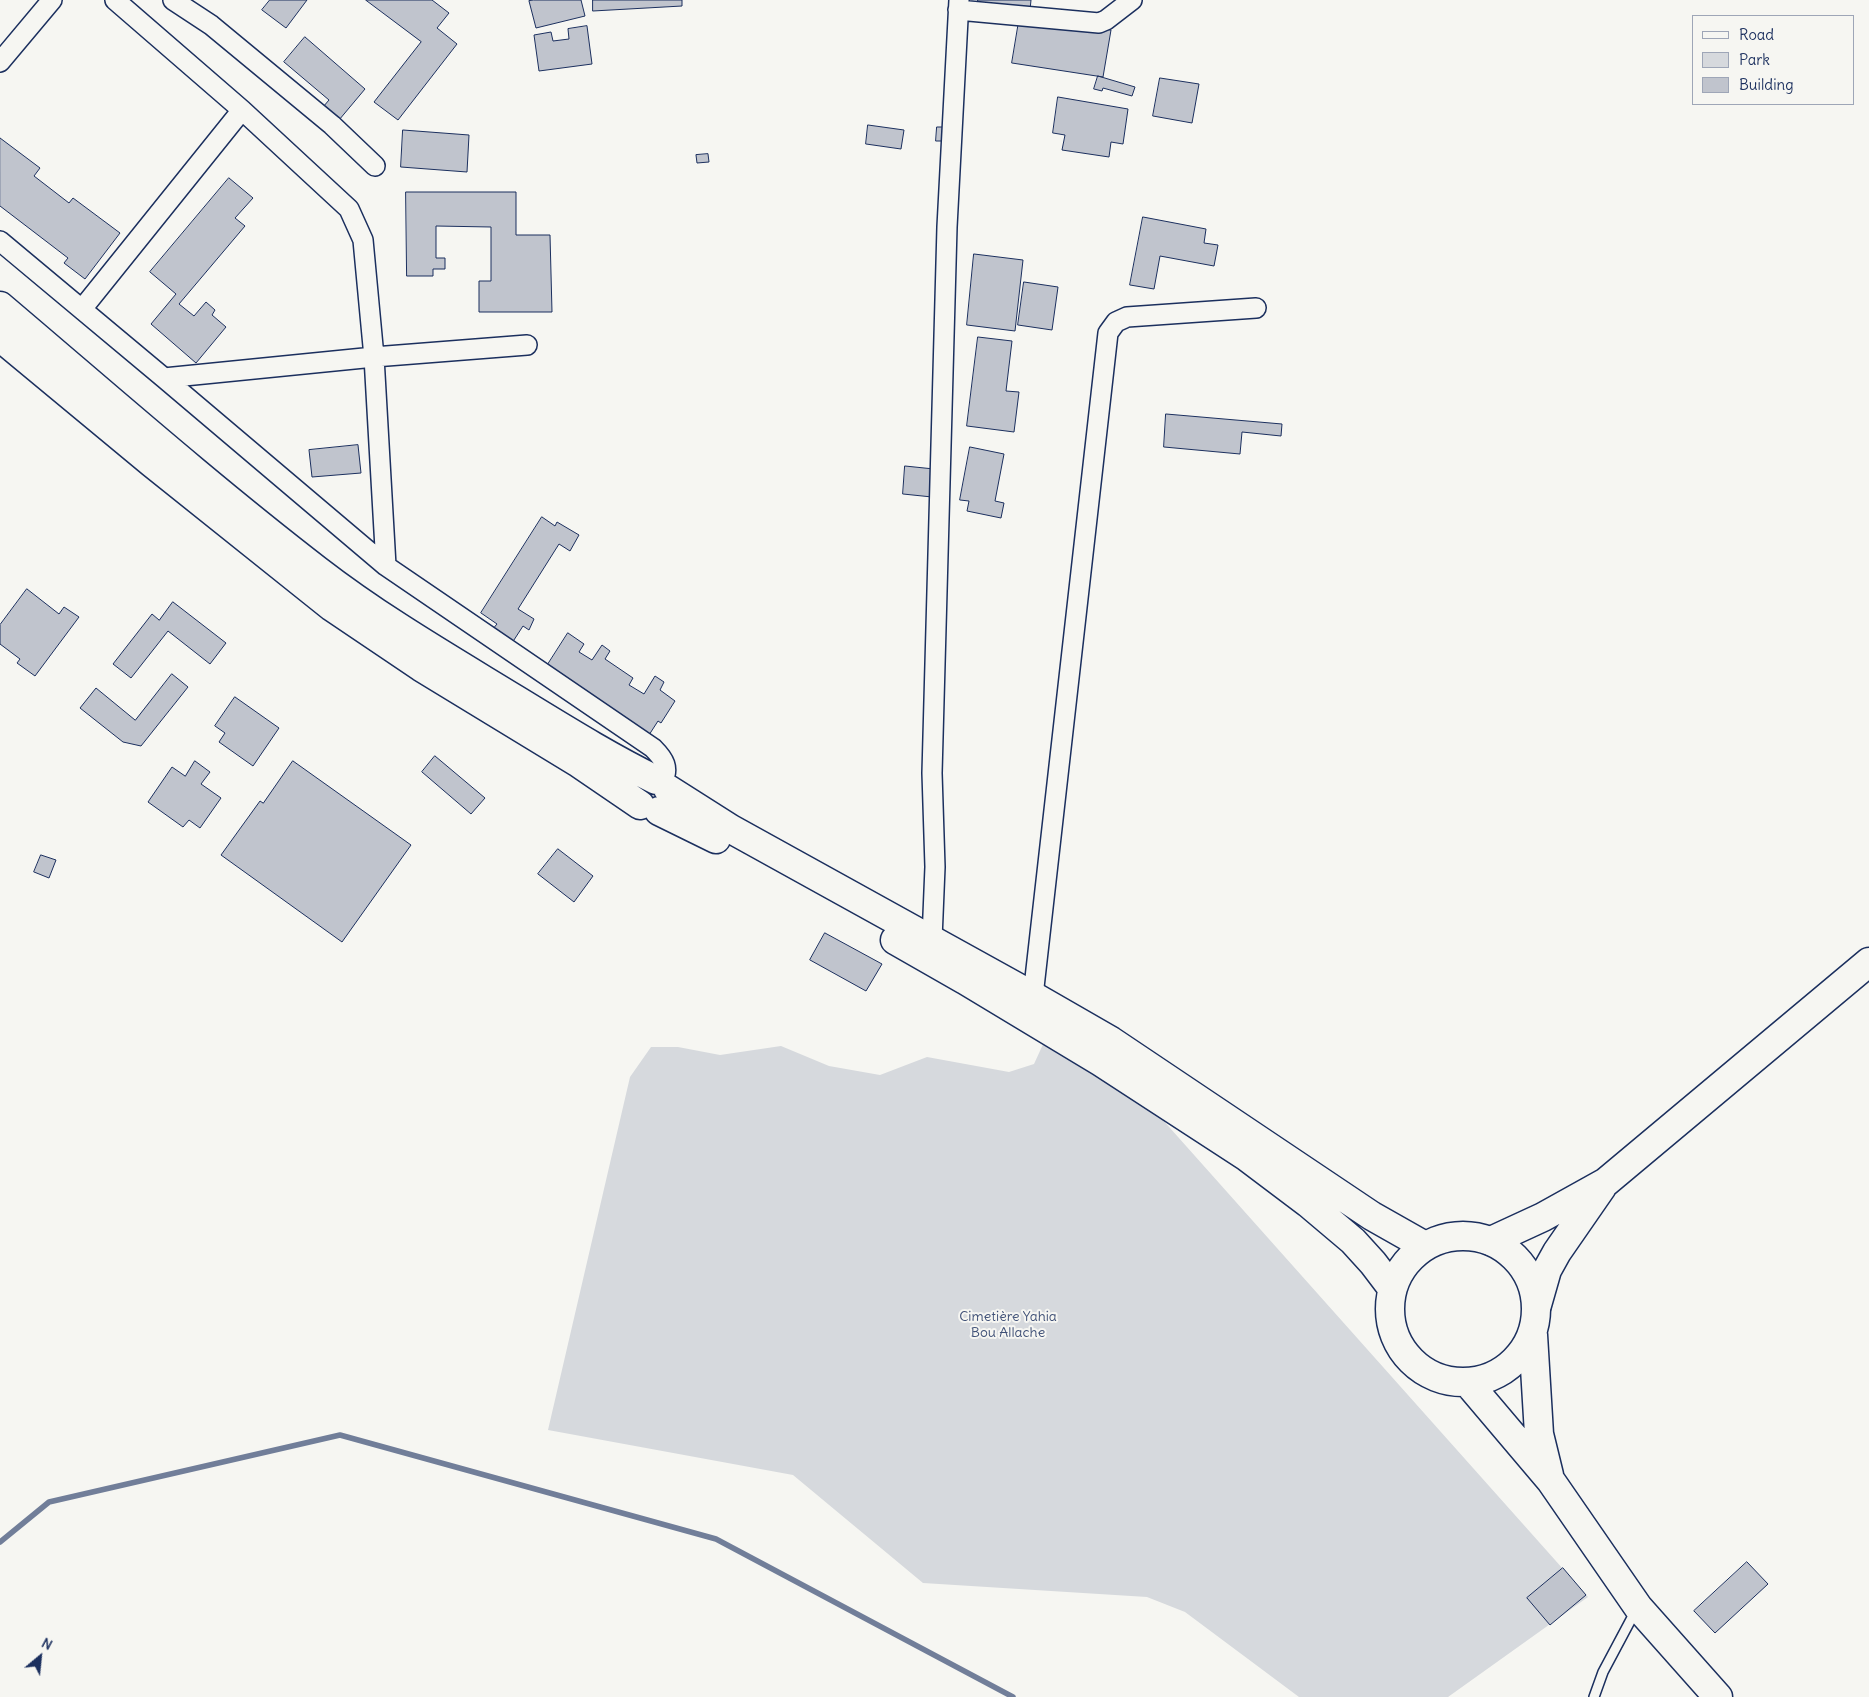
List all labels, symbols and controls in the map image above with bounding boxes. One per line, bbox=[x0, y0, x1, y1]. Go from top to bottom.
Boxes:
legend bbox=[1692, 15, 1854, 105]
text: Road bbox=[1739, 25, 1774, 44]
text: Park bbox=[1739, 50, 1770, 69]
text: Building bbox=[1739, 75, 1794, 94]
park label: Cimetière Yahia Bou Allache bbox=[959, 1309, 1057, 1341]
north arrow bbox=[15, 1632, 65, 1682]
text: N bbox=[39, 1634, 56, 1654]

